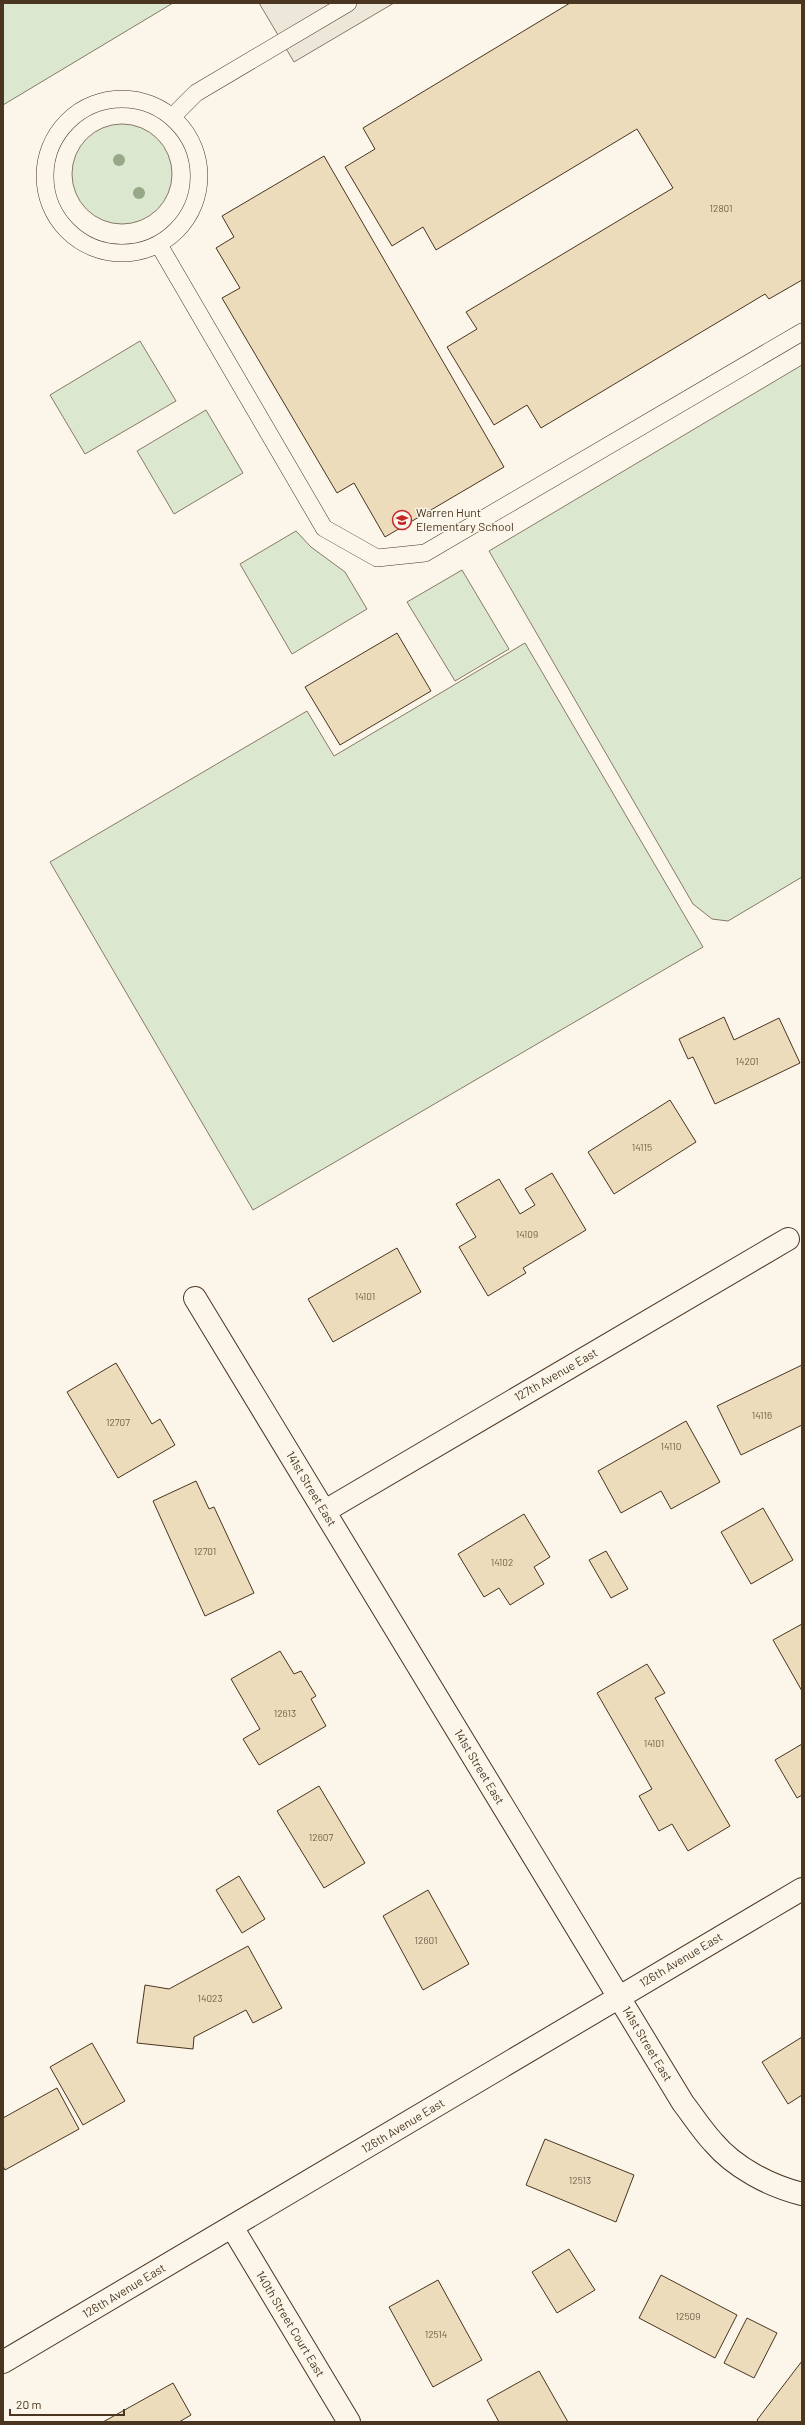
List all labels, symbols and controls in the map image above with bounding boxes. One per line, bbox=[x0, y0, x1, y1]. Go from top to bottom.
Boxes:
house number: 12801 bbox=[710, 202, 732, 214]
place label: Warren Hunt Elementary School bbox=[416, 505, 514, 533]
school or university icon: Warren Hunt Elementary School bbox=[391, 509, 413, 531]
house number: 14201 bbox=[735, 1055, 759, 1067]
house number: 14115 bbox=[632, 1141, 652, 1153]
house number: 14109 bbox=[516, 1228, 538, 1240]
house number: 14101 bbox=[355, 1290, 375, 1302]
street label: 127th Avenue East bbox=[511, 1345, 600, 1404]
house number: 14116 bbox=[752, 1409, 772, 1421]
house number: 12707 bbox=[106, 1416, 130, 1428]
house number: 14110 bbox=[661, 1440, 681, 1452]
street label: 141st Street East bbox=[284, 1448, 340, 1529]
house number: 12701 bbox=[194, 1545, 216, 1557]
house number: 14102 bbox=[491, 1556, 513, 1568]
house number: 12613 bbox=[274, 1707, 296, 1719]
street label: 141st Street East bbox=[452, 1726, 508, 1807]
house number: 14101 bbox=[644, 1737, 664, 1749]
house number: 12607 bbox=[309, 1831, 333, 1843]
street label: 126th Avenue East bbox=[637, 1929, 724, 1989]
house number: 12601 bbox=[415, 1934, 437, 1946]
house number: 14023 bbox=[197, 1992, 223, 2004]
street label: 141st Street East bbox=[620, 2003, 676, 2084]
street label: 126th Avenue East bbox=[359, 2095, 446, 2155]
house number: 12513 bbox=[569, 2174, 591, 2186]
street label: 126th Avenue East bbox=[80, 2260, 167, 2320]
street label: 140th Street Court East bbox=[254, 2268, 328, 2379]
house number: 12509 bbox=[676, 2310, 700, 2322]
house number: 12514 bbox=[425, 2328, 447, 2340]
scale bar bbox=[10, 2391, 124, 2417]
text: 20 m bbox=[16, 2397, 42, 2411]

